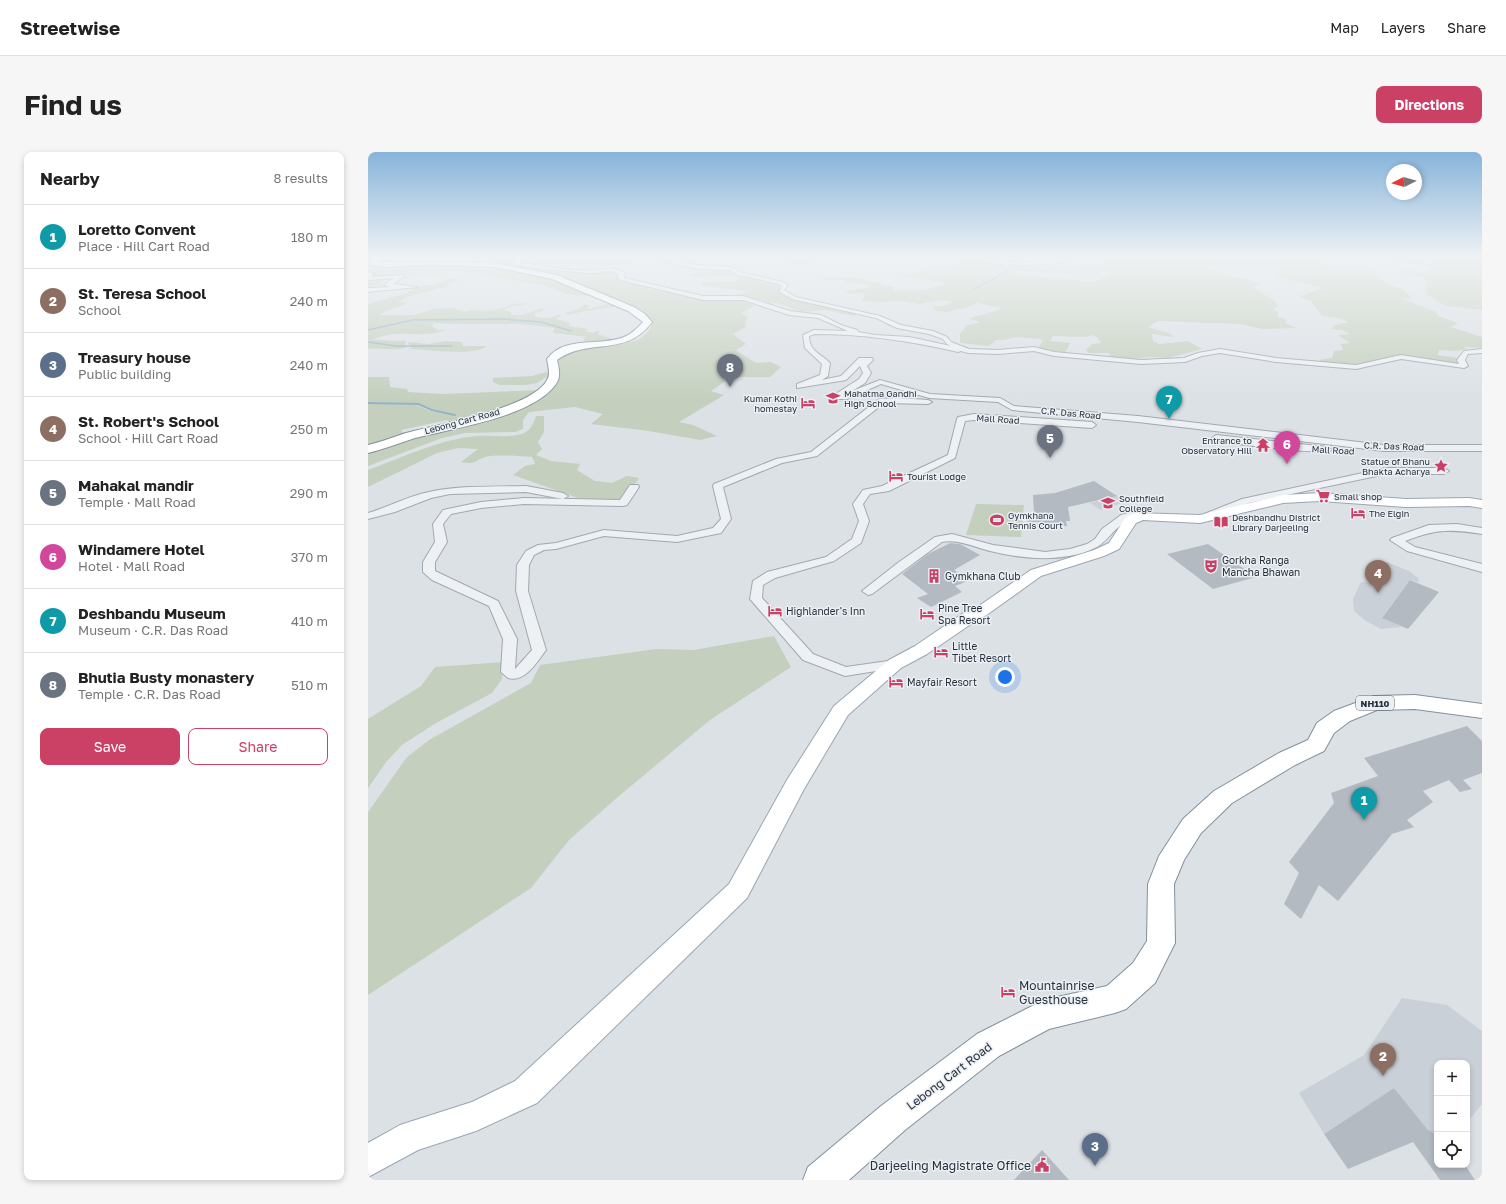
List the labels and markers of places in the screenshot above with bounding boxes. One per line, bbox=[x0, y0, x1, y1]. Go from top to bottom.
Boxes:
pin: 8 bbox=[717, 354, 743, 387]
pin: 7 bbox=[1156, 386, 1182, 419]
place label: Mahatma Gandhi High School bbox=[844, 388, 917, 409]
school or university icon: Mahatma Gandhi High School bbox=[825, 390, 841, 406]
place label: Kumar Kothi homestay bbox=[744, 393, 797, 414]
hotel icon: Kumar Kothi homestay bbox=[800, 395, 816, 411]
pin: 5 bbox=[1037, 425, 1063, 458]
pin: 6 bbox=[1274, 431, 1300, 464]
place label: Entrance to Observatory Hill bbox=[1181, 435, 1252, 456]
temple icon: Entrance to Observatory Hill bbox=[1255, 437, 1271, 453]
place label: Statue of Bhanu Bhakta Acharya bbox=[1361, 456, 1430, 477]
place icon: Statue of Bhanu Bhakta Acharya bbox=[1433, 458, 1449, 474]
hotel icon: Tourist Lodge bbox=[888, 468, 904, 484]
place label: Tourist Lodge bbox=[907, 471, 966, 482]
supermarket icon: Small shop bbox=[1315, 488, 1331, 504]
place label: Small shop bbox=[1334, 491, 1383, 502]
place label: Southfield College bbox=[1119, 493, 1164, 514]
school or university icon: Southfield College bbox=[1100, 495, 1116, 511]
hotel icon: The Elgin bbox=[1350, 505, 1366, 521]
place label: The Elgin bbox=[1369, 508, 1409, 519]
place label: Gymkhana Tennis Court bbox=[1008, 510, 1063, 531]
sports icon: Gymkhana Tennis Court bbox=[989, 512, 1005, 528]
place label: Deshbandhu District Library Darjeeling bbox=[1232, 512, 1321, 533]
library icon: Deshbandhu District Library Darjeeling bbox=[1213, 514, 1229, 530]
place label: Gorkha Ranga Mancha Bhawan bbox=[1222, 554, 1300, 578]
theatre icon: Gorkha Ranga Mancha Bhawan bbox=[1203, 558, 1219, 574]
pin: 4 bbox=[1365, 560, 1391, 593]
building icon: Gymkhana Club bbox=[926, 568, 942, 584]
place label: Gymkhana Club bbox=[945, 570, 1020, 582]
place label: Pine Tree Spa Resort bbox=[938, 602, 991, 626]
hotel icon: Highlander's Inn bbox=[767, 603, 783, 619]
place label: Highlander's Inn bbox=[786, 605, 865, 617]
hotel icon: Pine Tree Spa Resort bbox=[919, 606, 935, 622]
place label: Little Tibet Resort bbox=[952, 640, 1011, 664]
hotel icon: Little Tibet Resort bbox=[933, 644, 949, 660]
hotel icon: Mayfair Resort bbox=[888, 674, 904, 690]
place label: Mayfair Resort bbox=[907, 676, 977, 688]
pin: 1 bbox=[1351, 787, 1377, 820]
place label: Mountainrise Guesthouse bbox=[1019, 978, 1094, 1007]
hotel icon: Mountainrise Guesthouse bbox=[1000, 984, 1016, 1000]
pin: 2 bbox=[1370, 1043, 1396, 1076]
pin: 3 bbox=[1082, 1133, 1108, 1166]
public building icon: Darjeeling Magistrate Office bbox=[1034, 1157, 1050, 1173]
place label: Darjeeling Magistrate Office bbox=[870, 1158, 1031, 1173]

